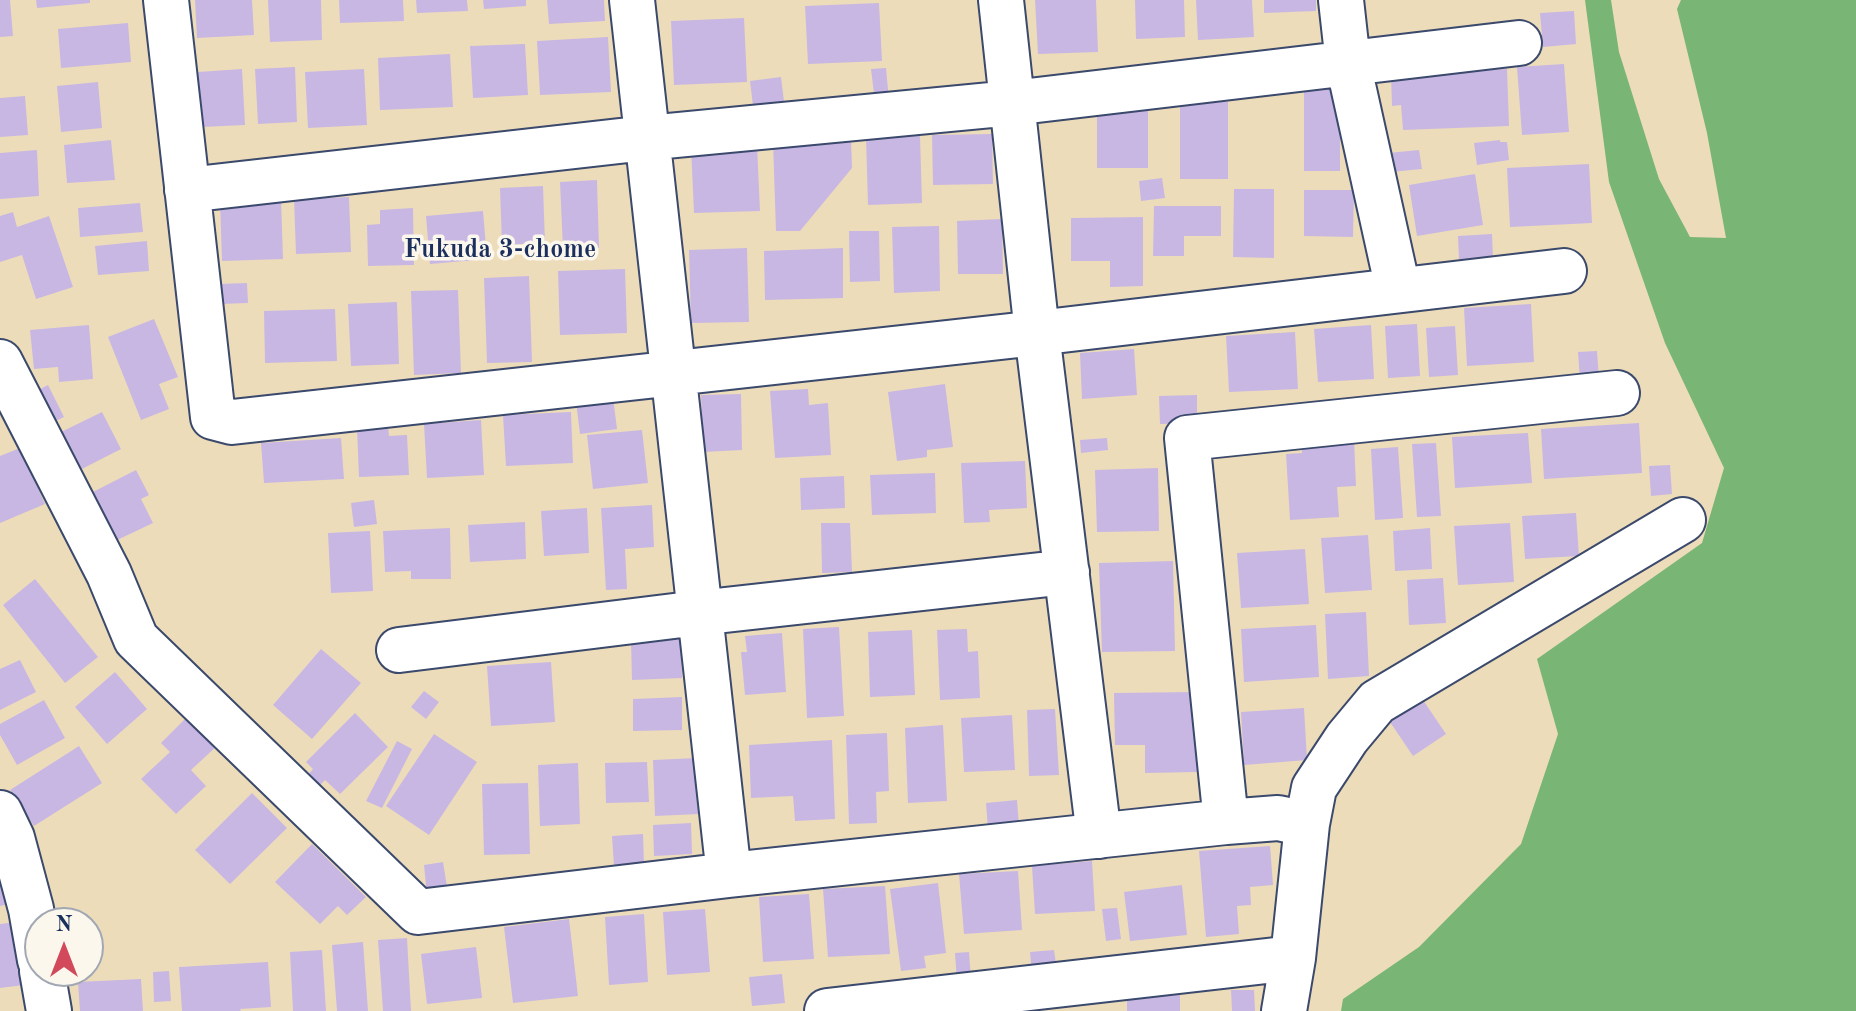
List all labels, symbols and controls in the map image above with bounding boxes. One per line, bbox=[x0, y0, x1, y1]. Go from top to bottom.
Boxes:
district label: Fukuda 3-chome bbox=[404, 234, 596, 266]
north arrow bbox=[24, 907, 104, 987]
text: N bbox=[56, 914, 72, 936]

